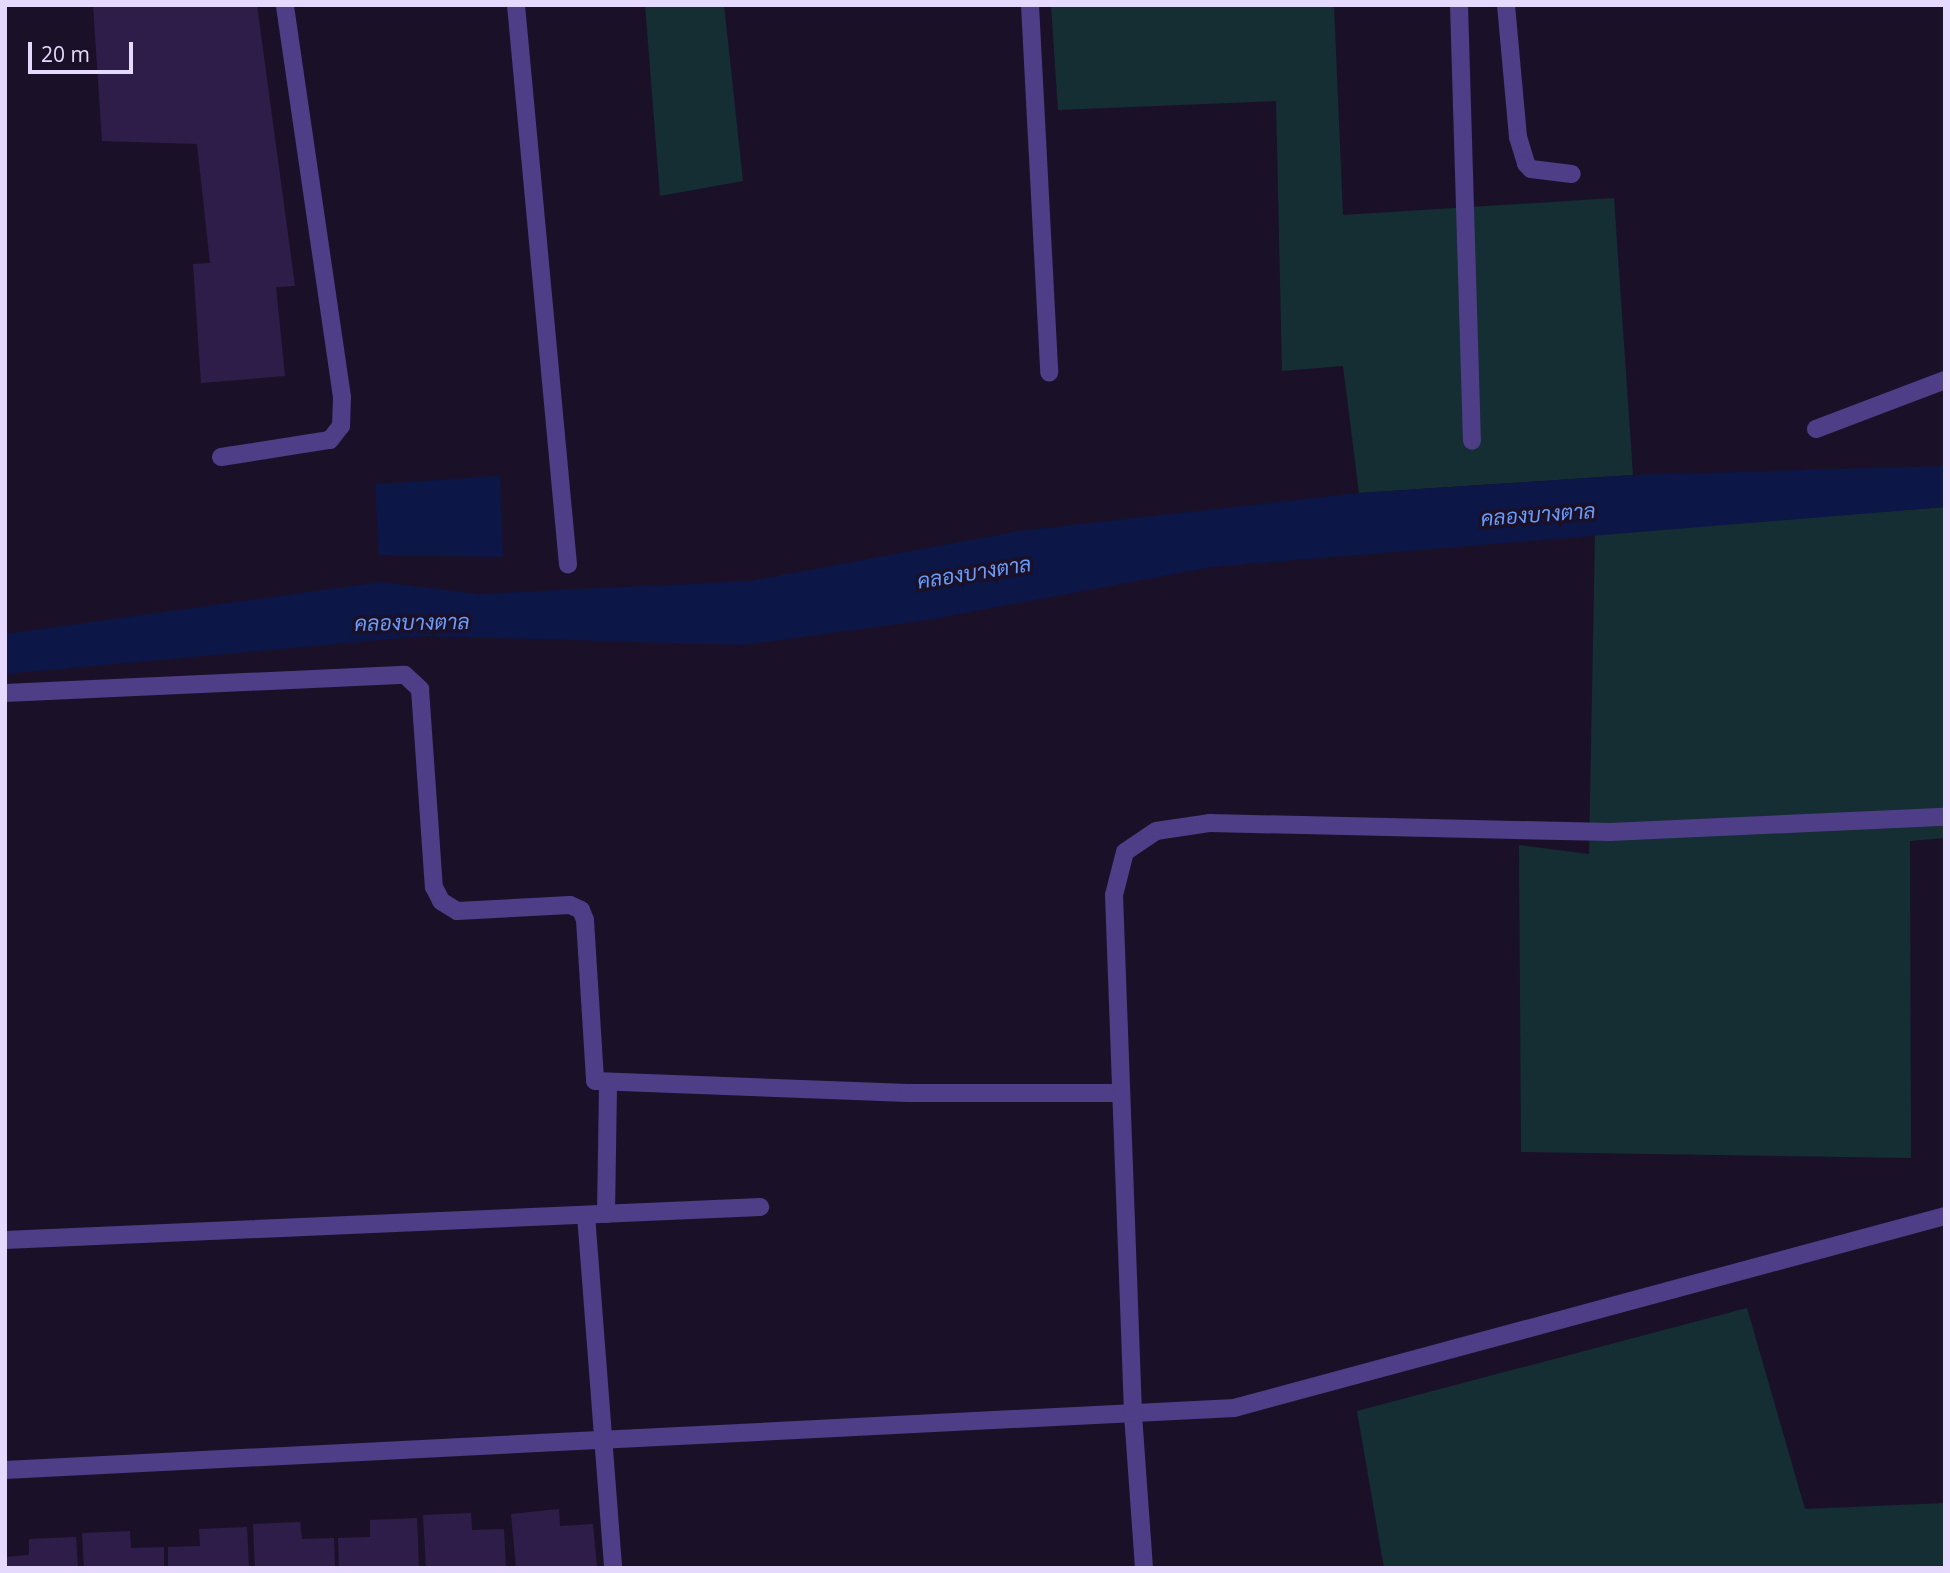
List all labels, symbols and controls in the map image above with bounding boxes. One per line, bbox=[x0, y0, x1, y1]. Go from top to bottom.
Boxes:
scale bar bbox=[32, 28, 136, 72]
text: 20 m bbox=[41, 40, 90, 68]
water label: คลองบางตาล bbox=[1480, 497, 1596, 531]
water label: คลองบางตาล bbox=[915, 551, 1033, 593]
water label: คลองบางตาล bbox=[354, 608, 470, 636]

